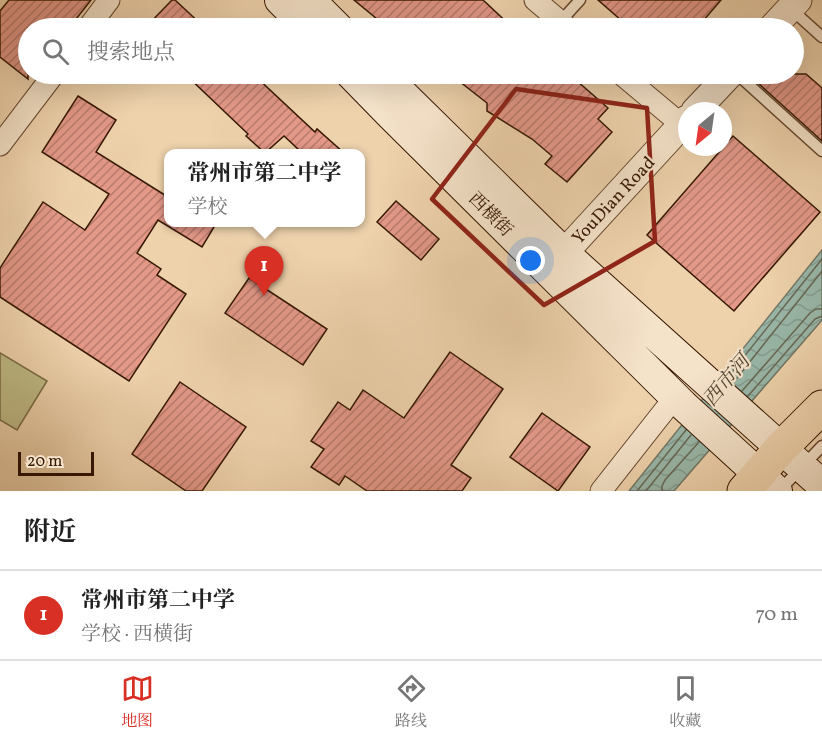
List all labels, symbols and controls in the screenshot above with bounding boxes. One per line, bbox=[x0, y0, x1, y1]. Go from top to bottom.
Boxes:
search box bbox=[18, 18, 804, 84]
icon: search bbox=[39, 35, 72, 68]
text: 搜索地点 bbox=[87, 38, 175, 69]
north arrow bbox=[678, 102, 732, 156]
popup bbox=[164, 149, 365, 227]
street label: YouDian Road bbox=[567, 152, 661, 250]
text: 常州市第二中学 bbox=[187, 159, 342, 190]
street label: 西横街 bbox=[462, 187, 518, 243]
text: 学校 bbox=[187, 194, 227, 222]
pin: 1 bbox=[244, 246, 284, 296]
your location bbox=[516, 246, 545, 275]
water label: 西市河 bbox=[698, 347, 759, 413]
scale bar bbox=[18, 449, 94, 476]
text: 20 m bbox=[27, 451, 62, 473]
text: 附近 bbox=[24, 515, 76, 551]
text: 常州市第二中学 bbox=[81, 586, 235, 617]
text: 1 bbox=[39, 601, 48, 629]
text: 70 m bbox=[755, 601, 798, 629]
text: 学校 · 西横街 bbox=[81, 621, 193, 649]
tab: 地图 bbox=[121, 672, 154, 733]
tab: 路线 bbox=[395, 672, 428, 733]
tab: 收藏 bbox=[669, 672, 702, 733]

